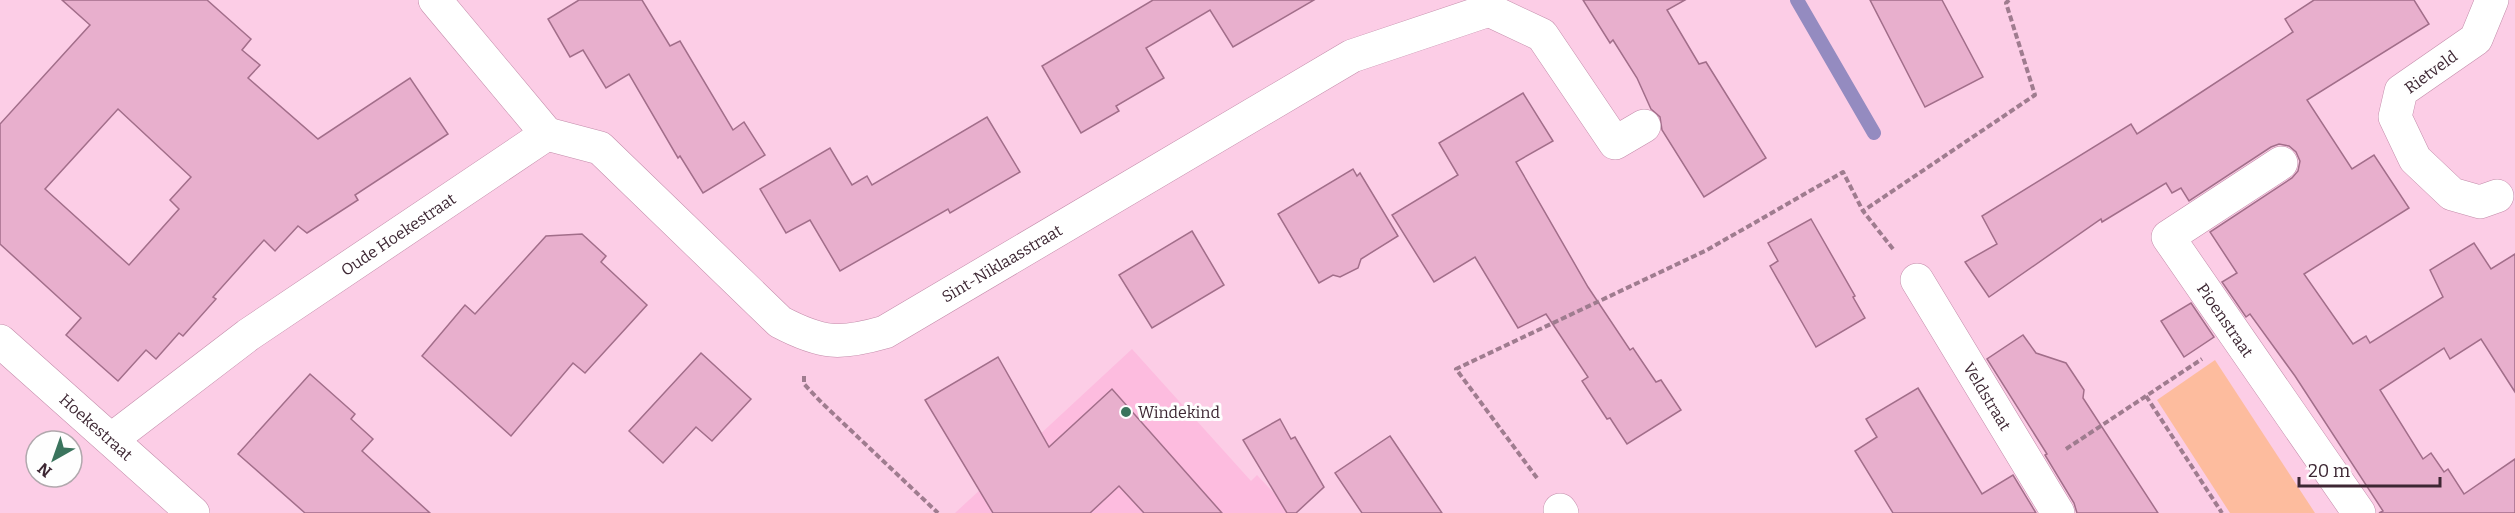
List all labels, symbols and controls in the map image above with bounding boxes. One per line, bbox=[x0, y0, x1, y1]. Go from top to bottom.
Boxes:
street label: Rietveld bbox=[2401, 46, 2461, 97]
street label: Oude Hoekestraat bbox=[337, 189, 459, 279]
street label: Sint-Niklaasstraat bbox=[938, 220, 1065, 306]
street label: Pioenstraat bbox=[2193, 279, 2258, 361]
street label: Veldstraat bbox=[1960, 359, 2015, 434]
street label: Hoekestraat bbox=[56, 389, 137, 464]
place label: Windekind bbox=[1138, 403, 1221, 422]
marker: Windekind bbox=[1119, 405, 1133, 419]
north arrow bbox=[24, 429, 84, 489]
scale bar bbox=[2299, 450, 2440, 488]
text: N bbox=[34, 459, 56, 481]
text: 20 m bbox=[2308, 460, 2350, 482]

